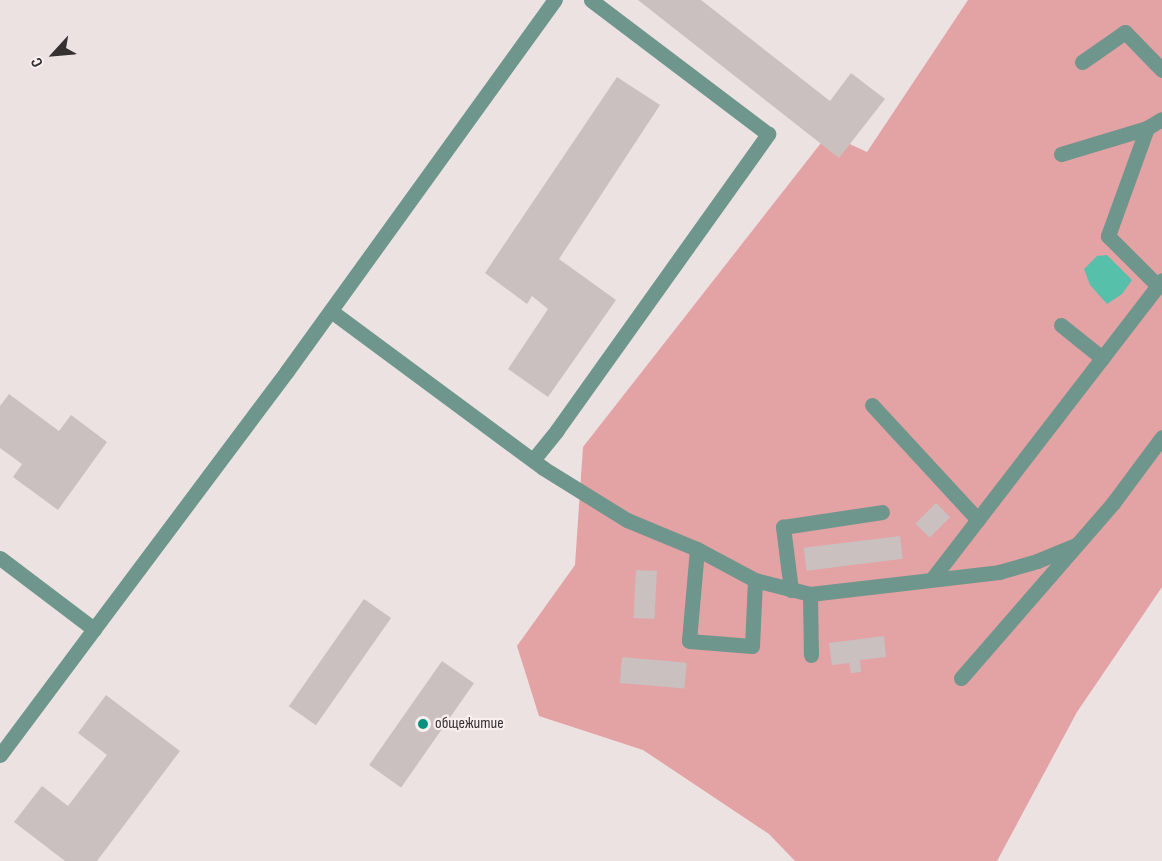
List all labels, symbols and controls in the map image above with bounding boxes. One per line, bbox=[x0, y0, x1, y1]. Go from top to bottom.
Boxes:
north arrow bbox=[24, 24, 84, 84]
text: С bbox=[27, 54, 48, 70]
place label: общежитие bbox=[435, 714, 504, 734]
marker: общежитие bbox=[416, 717, 430, 731]

